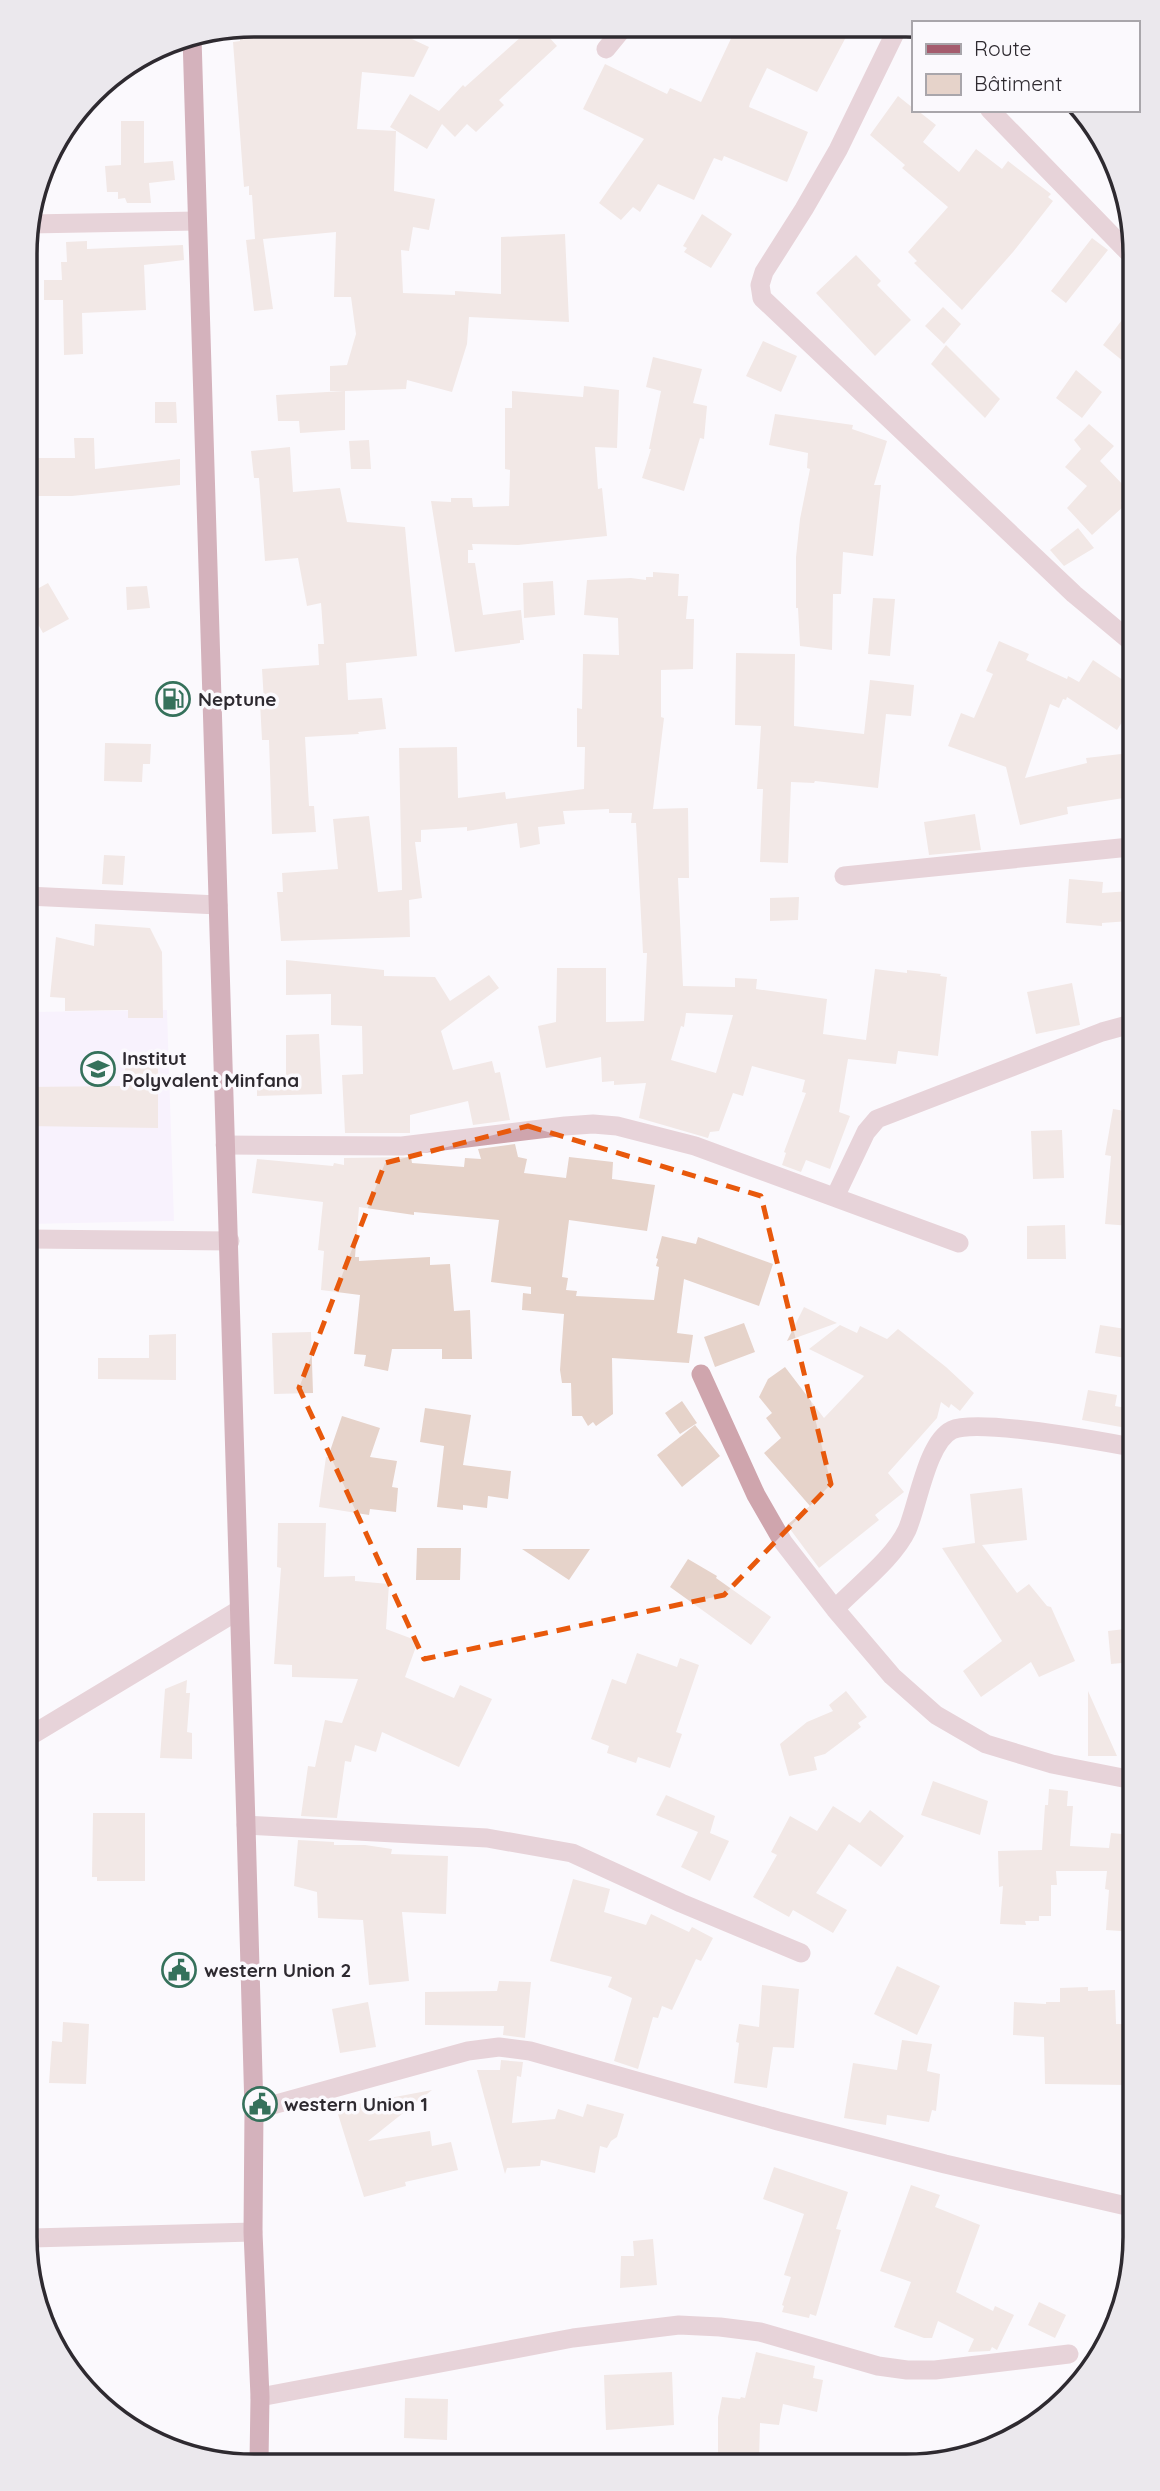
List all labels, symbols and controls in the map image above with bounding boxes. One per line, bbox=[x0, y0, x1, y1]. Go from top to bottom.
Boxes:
legend bbox=[912, 21, 1139, 112]
text: Route bbox=[974, 35, 1031, 61]
text: Bâtiment bbox=[974, 70, 1062, 96]
fuel station icon: Neptune bbox=[154, 680, 192, 718]
place label: Neptune bbox=[198, 687, 277, 711]
place label: Institut Polyvalent Minfana bbox=[122, 1046, 299, 1092]
school or university icon: Institut Polyvalent Minfana bbox=[79, 1050, 117, 1088]
public building icon: western Union 2 bbox=[160, 1951, 198, 1989]
place label: western Union 2 bbox=[204, 1958, 351, 1982]
public building icon: western Union 1 bbox=[241, 2085, 279, 2123]
place label: western Union 1 bbox=[284, 2092, 428, 2116]

